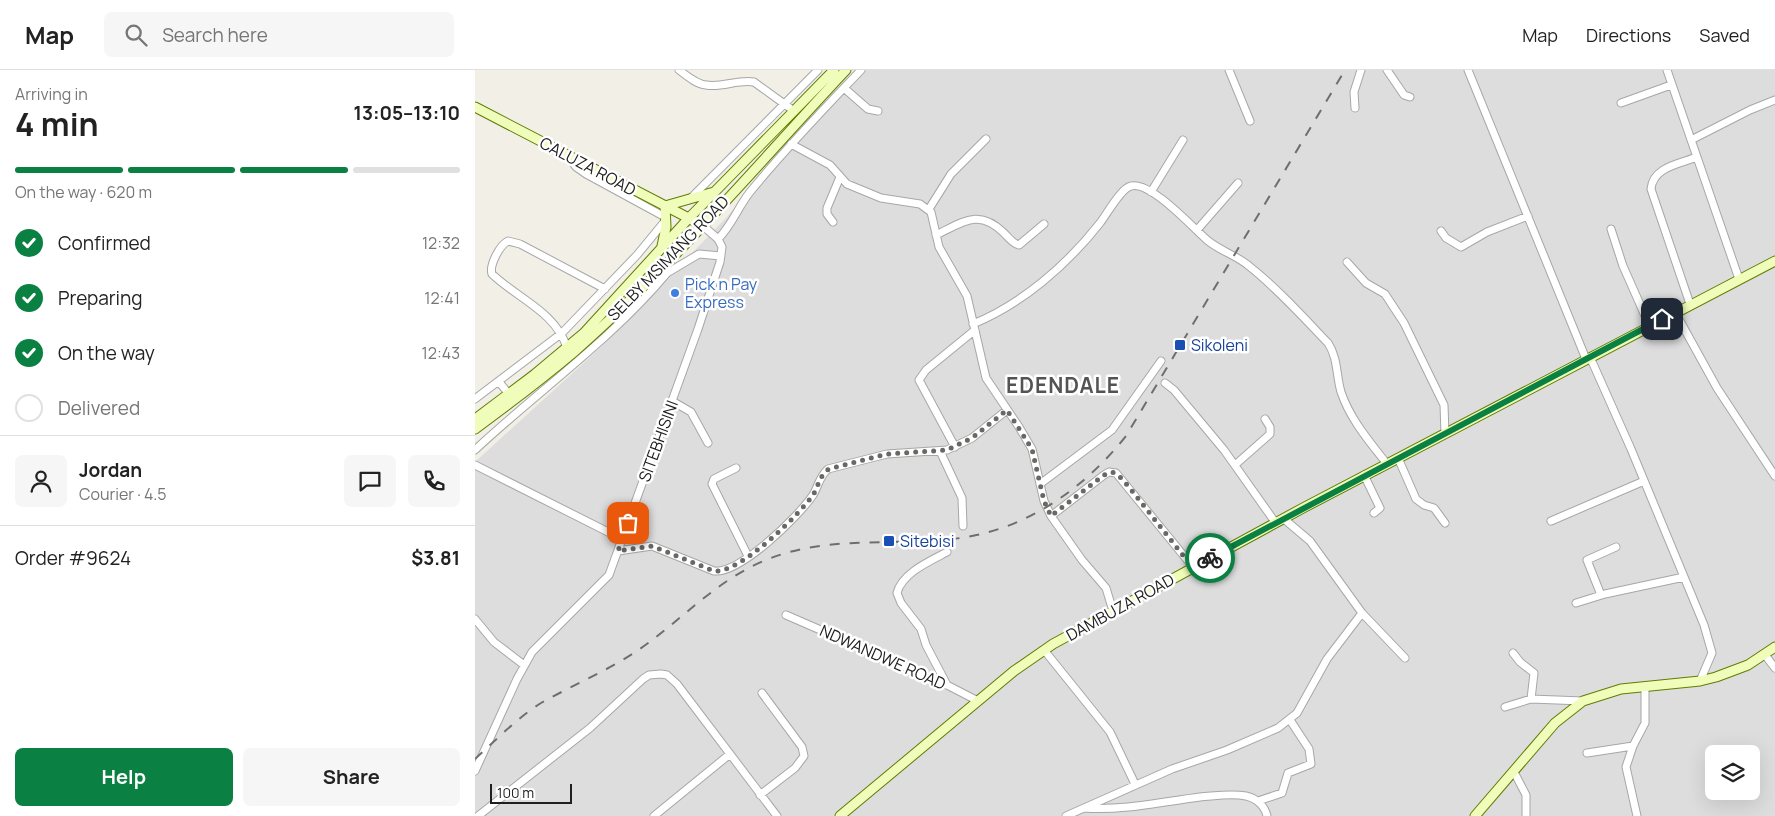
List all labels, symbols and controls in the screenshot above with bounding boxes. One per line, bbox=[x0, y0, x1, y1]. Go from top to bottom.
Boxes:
search box bbox=[104, 12, 454, 57]
text: Map bbox=[25, 18, 74, 51]
icon: search bbox=[122, 21, 150, 49]
text: Search here bbox=[162, 22, 268, 48]
text: Map bbox=[1522, 23, 1558, 47]
text: Directions bbox=[1586, 23, 1671, 47]
text: Saved bbox=[1699, 23, 1750, 47]
text: Arriving in bbox=[15, 83, 88, 105]
text: 13:05–13:10 bbox=[354, 100, 460, 126]
text: 4 min bbox=[15, 102, 99, 146]
street label: CALUZA ROAD bbox=[536, 131, 640, 201]
text: On the way · 620 m bbox=[15, 181, 152, 203]
street label: SELBY MSIMANG ROAD bbox=[602, 190, 734, 325]
icon: check bbox=[15, 229, 43, 257]
text: Confirmed bbox=[58, 230, 151, 256]
text: 12:32 bbox=[422, 232, 460, 254]
place label: Pick n Pay Express bbox=[685, 273, 758, 313]
icon: check bbox=[15, 284, 43, 312]
text: Preparing bbox=[58, 285, 143, 311]
text: 12:41 bbox=[424, 287, 460, 309]
marker: Pick n Pay Express bbox=[669, 287, 681, 299]
pin bbox=[1641, 298, 1683, 340]
icon: home bbox=[1648, 305, 1676, 333]
place label: Sikoleni bbox=[1191, 334, 1248, 356]
marker: Sikoleni bbox=[1173, 338, 1187, 352]
icon: check bbox=[15, 339, 43, 367]
text: On the way bbox=[58, 340, 155, 366]
text: 12:43 bbox=[422, 342, 460, 364]
district label: EDENDALE bbox=[1006, 371, 1120, 399]
text: Delivered bbox=[58, 395, 140, 421]
street label: SITEBHISINI bbox=[633, 397, 683, 485]
button: person bbox=[15, 455, 67, 507]
button: chat bbox=[344, 455, 396, 507]
button: phone bbox=[408, 455, 460, 507]
text: Jordan bbox=[79, 457, 142, 483]
text: Courier · 4.5 bbox=[79, 483, 166, 505]
pin bbox=[607, 502, 649, 544]
icon: bag bbox=[614, 509, 642, 537]
place label: Sitebisi bbox=[900, 530, 954, 552]
courier bbox=[1185, 533, 1235, 583]
marker: Sitebisi bbox=[882, 534, 896, 548]
icon: bike bbox=[1196, 544, 1224, 572]
text: Order #9624 bbox=[15, 545, 131, 571]
text: $3.81 bbox=[411, 545, 460, 571]
street label: DAMBUZA ROAD bbox=[1062, 568, 1178, 646]
street label: NDWANDWE ROAD bbox=[816, 619, 950, 695]
map controls bbox=[1705, 745, 1760, 800]
button: layers bbox=[1705, 745, 1760, 800]
button: Help bbox=[15, 748, 233, 806]
button: Share bbox=[243, 748, 460, 806]
scale bar bbox=[490, 781, 573, 804]
text: 100 m bbox=[497, 783, 534, 802]

